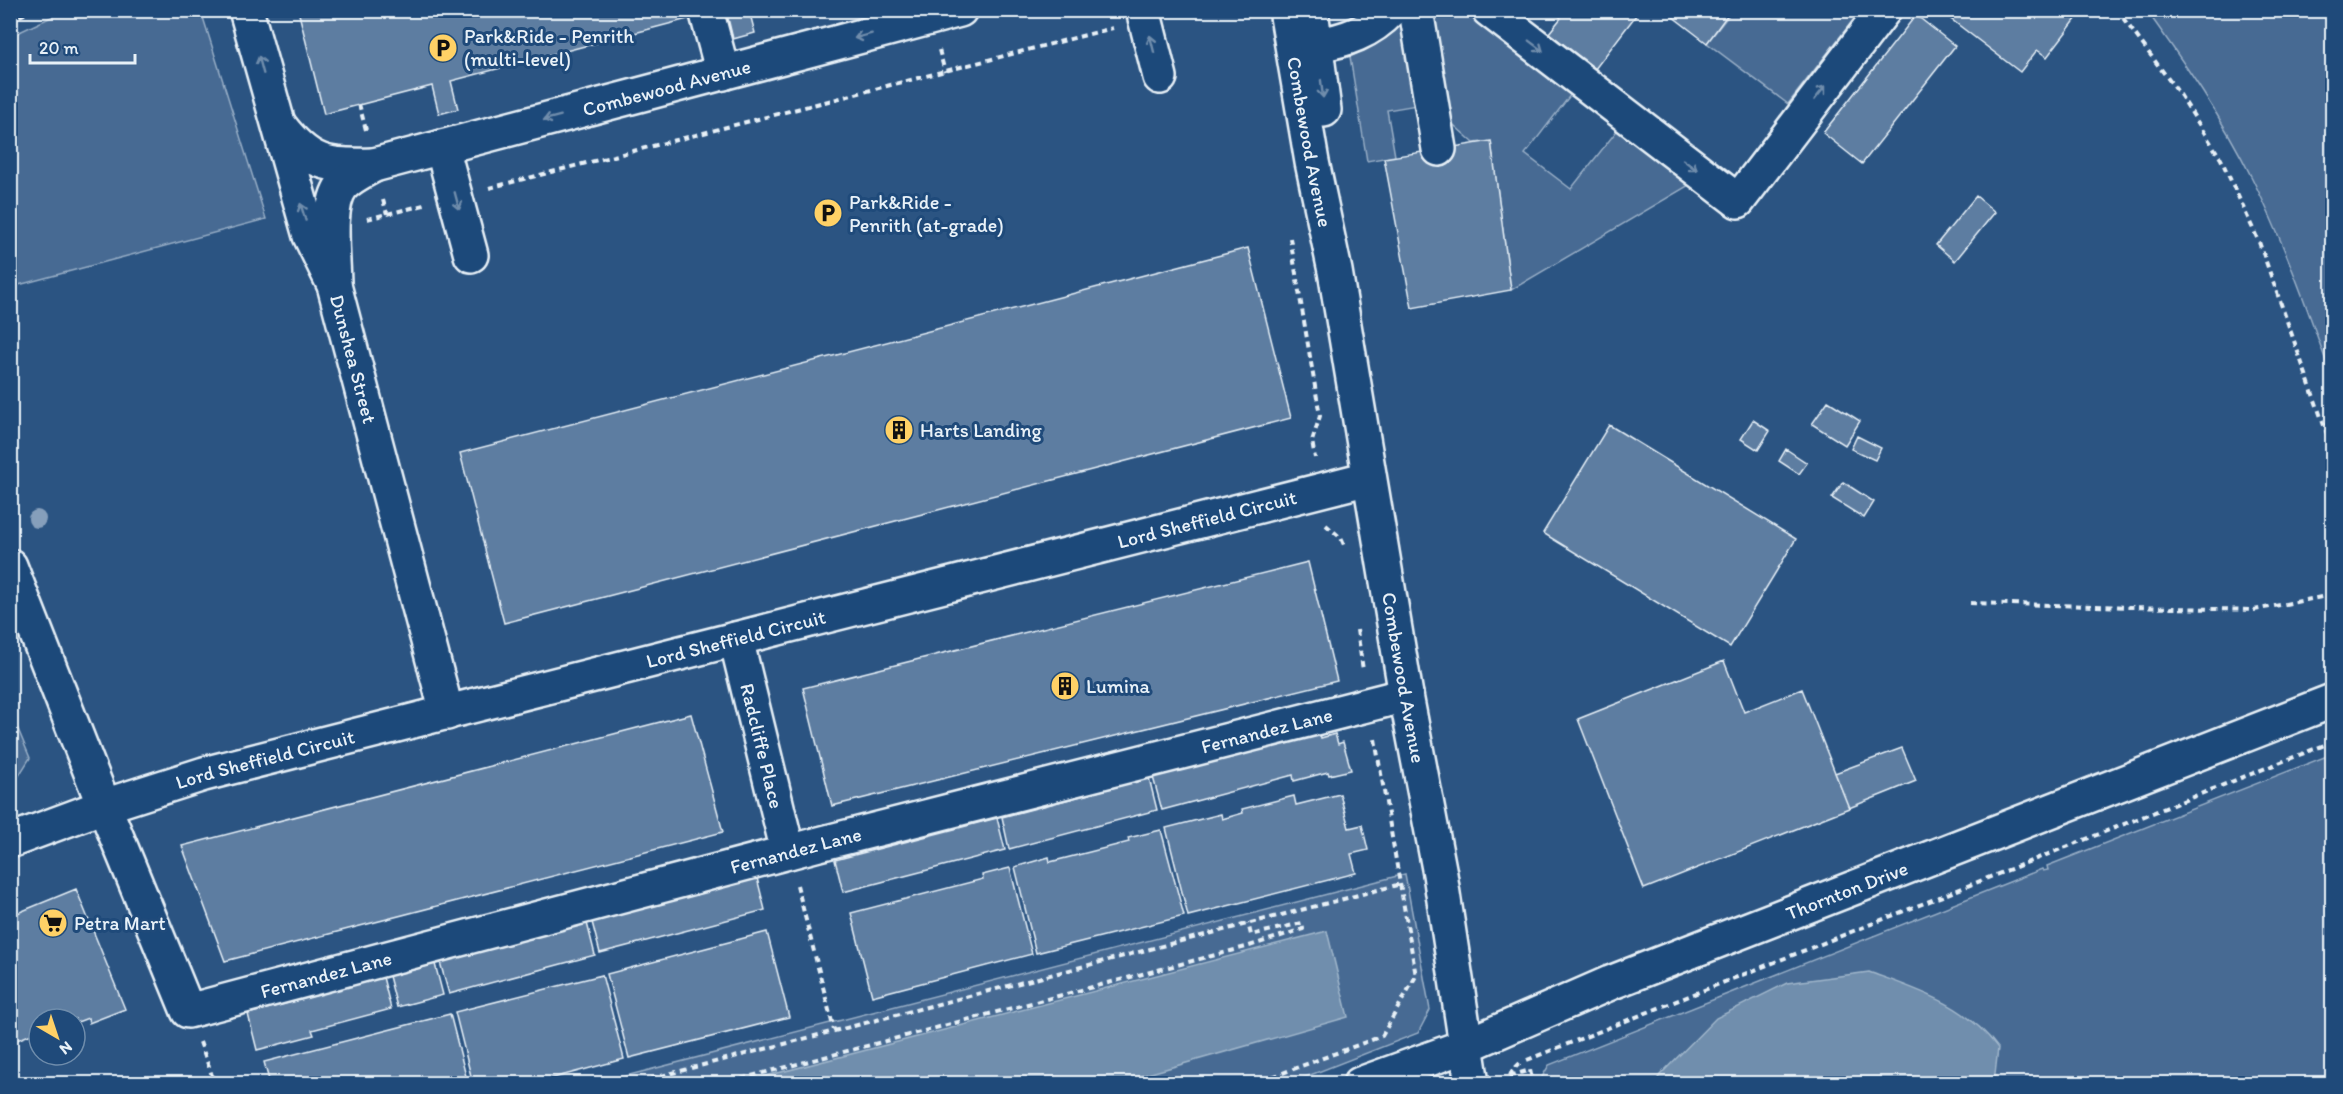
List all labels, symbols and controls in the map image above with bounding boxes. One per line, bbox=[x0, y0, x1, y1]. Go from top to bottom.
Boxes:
place label: Park&Ride - Penrith (multi-level) bbox=[464, 24, 634, 71]
scale bar bbox=[30, 27, 135, 65]
one-way arrow bbox=[853, 31, 872, 42]
parking icon: Park&Ride - Penrith (multi-level) bbox=[427, 32, 459, 64]
one-way arrow bbox=[1145, 35, 1157, 54]
text: 20 m bbox=[39, 37, 79, 59]
one-way arrow bbox=[1527, 40, 1543, 52]
street label: Combewood Avenue bbox=[580, 54, 753, 121]
street label: Combewood Avenue bbox=[1282, 55, 1337, 229]
one-way arrow bbox=[254, 56, 266, 75]
one-way arrow bbox=[1316, 79, 1327, 99]
one-way arrow bbox=[1814, 86, 1826, 102]
one-way arrow bbox=[543, 113, 562, 124]
one-way arrow bbox=[1682, 158, 1698, 171]
place label: Park&Ride - Penrith (at-grade) bbox=[849, 190, 1004, 237]
one-way arrow bbox=[451, 191, 463, 210]
parking icon: Park&Ride - Penrith (at-grade) bbox=[812, 197, 844, 229]
one-way arrow bbox=[297, 203, 308, 222]
street label: Dunshea Street bbox=[325, 292, 382, 426]
building icon: Harts Landing bbox=[883, 414, 915, 446]
place label: Harts Landing bbox=[920, 418, 1043, 442]
street label: Lord Sheffield Circuit bbox=[1115, 485, 1299, 553]
street label: Combewood Avenue bbox=[1377, 590, 1431, 765]
street label: Lord Sheffield Circuit bbox=[644, 604, 828, 673]
building icon: Lumina bbox=[1049, 670, 1081, 702]
place label: Lumina bbox=[1086, 674, 1151, 698]
street label: Radcliffe Place bbox=[735, 681, 789, 811]
street label: Fernandez Lane bbox=[1199, 702, 1335, 759]
street label: Lord Sheffield Circuit bbox=[172, 724, 357, 794]
street label: Fernandez Lane bbox=[728, 822, 864, 879]
street label: Thornton Drive bbox=[1782, 856, 1911, 925]
supermarket icon: Petra Mart bbox=[37, 907, 69, 939]
place label: Petra Mart bbox=[74, 911, 166, 935]
street label: Fernandez Lane bbox=[258, 946, 394, 1003]
north arrow bbox=[27, 1007, 87, 1067]
text: N bbox=[56, 1037, 76, 1059]

